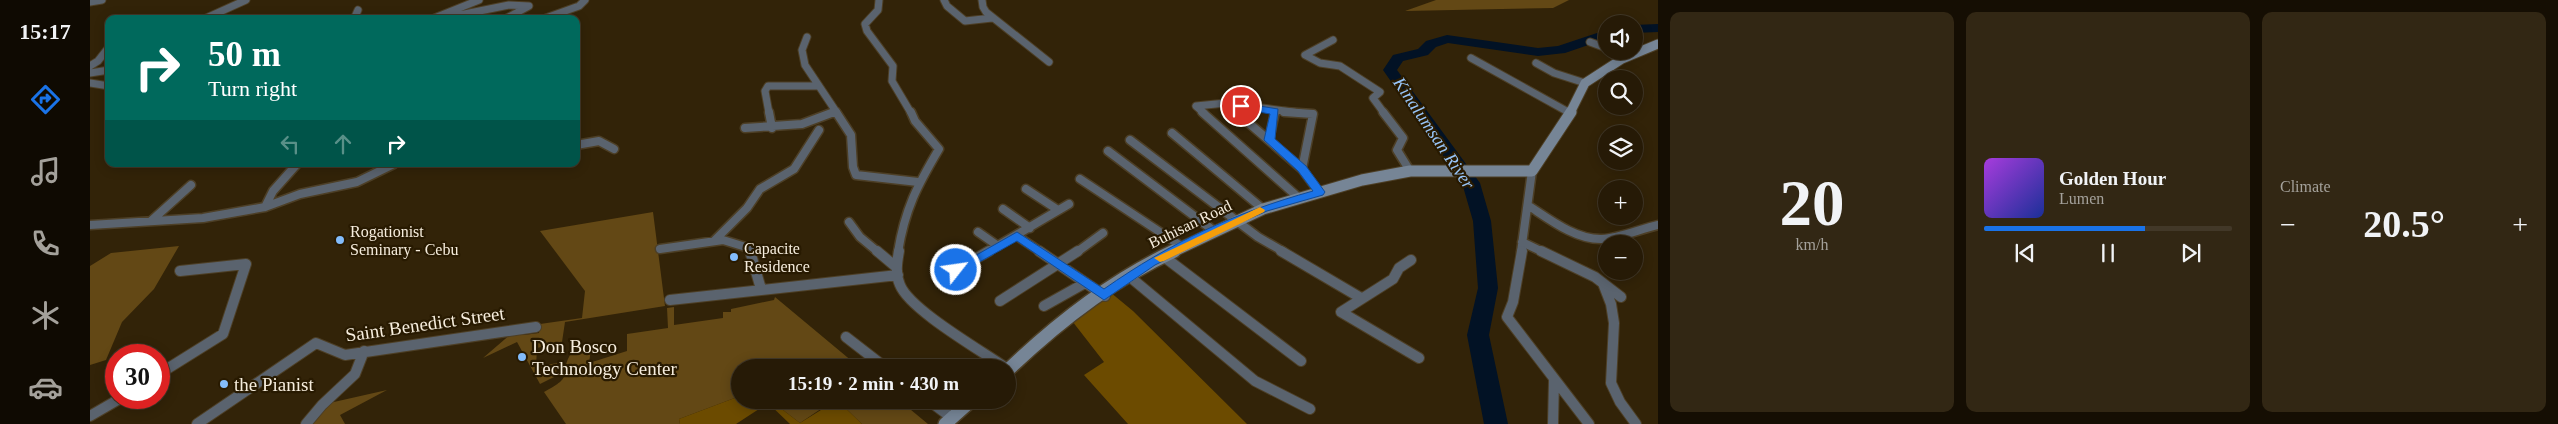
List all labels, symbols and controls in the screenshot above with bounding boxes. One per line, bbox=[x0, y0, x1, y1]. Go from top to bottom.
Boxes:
map controls bbox=[1598, 15, 1643, 280]
button: sound bbox=[1598, 15, 1643, 60]
text: 15:17 bbox=[19, 19, 71, 44]
icon: right bbox=[125, 35, 190, 100]
text: 50 m bbox=[208, 35, 281, 74]
button: search bbox=[1598, 70, 1643, 115]
water label: Kinalumsan River bbox=[1389, 72, 1479, 194]
text: Turn right bbox=[208, 76, 297, 101]
icon: directions bbox=[28, 82, 63, 117]
pin bbox=[1220, 85, 1262, 127]
icon: arrive bbox=[1227, 92, 1255, 120]
button: layers bbox=[1598, 125, 1643, 170]
icon: left bbox=[276, 130, 304, 158]
icon: ahead bbox=[329, 130, 357, 158]
icon: right bbox=[382, 130, 410, 158]
icon: music bbox=[28, 154, 63, 189]
text: 20 bbox=[1780, 167, 1845, 239]
text: Golden Hour bbox=[2059, 168, 2166, 189]
text: Climate bbox=[2280, 178, 2331, 195]
button: + bbox=[1598, 180, 1643, 225]
text: Lumen bbox=[2059, 190, 2104, 207]
street label: Buhisan Road bbox=[1146, 197, 1234, 251]
text: 20.5° bbox=[2363, 203, 2445, 245]
text: − bbox=[2280, 209, 2296, 240]
text: + bbox=[2512, 209, 2528, 240]
place label: Rogationist Seminary - Cebu bbox=[350, 223, 458, 259]
icon: phone bbox=[28, 226, 63, 261]
marker: Rogationist Seminary - Cebu bbox=[334, 234, 346, 246]
button: − bbox=[1598, 235, 1643, 280]
text: km/h bbox=[1796, 236, 1828, 253]
icon: previous bbox=[2011, 239, 2039, 267]
icon: pause bbox=[2094, 239, 2122, 267]
icon: next bbox=[2177, 239, 2205, 267]
place label: Capacite Residence bbox=[744, 240, 810, 275]
position arrow bbox=[929, 243, 981, 295]
marker: Capacite Residence bbox=[728, 251, 740, 263]
icon: climate bbox=[28, 298, 63, 333]
street label: Saint Benedict Street bbox=[344, 302, 507, 346]
place label: Don Bosco Technology Center bbox=[532, 336, 677, 379]
speed limit sign: 30 bbox=[105, 344, 170, 409]
marker: Don Bosco Technology Center bbox=[516, 351, 528, 363]
icon: car bbox=[28, 370, 63, 405]
text: 15:19 · 2 min · 430 m bbox=[788, 373, 959, 394]
place label: the Pianist bbox=[234, 374, 314, 395]
marker: the Pianist bbox=[218, 378, 230, 390]

